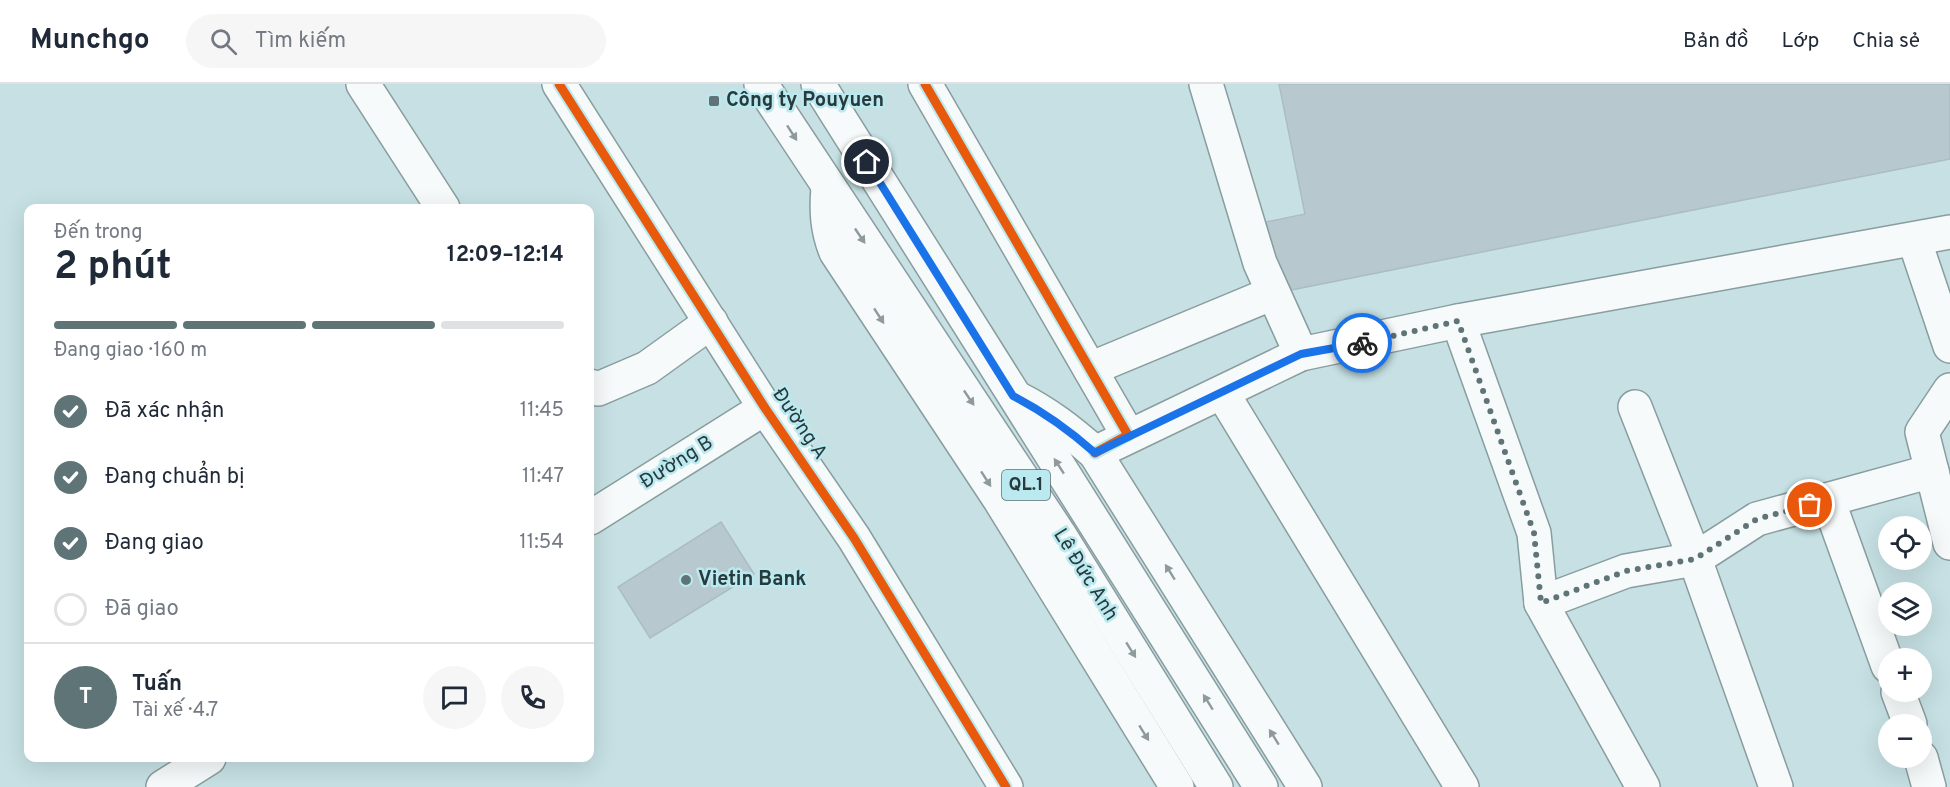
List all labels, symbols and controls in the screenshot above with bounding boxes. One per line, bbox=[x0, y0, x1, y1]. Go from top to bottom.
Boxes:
search box bbox=[186, 14, 606, 68]
text: Munchgo bbox=[30, 23, 150, 59]
icon: search bbox=[207, 25, 240, 58]
text: Tìm kiếm bbox=[255, 28, 346, 55]
text: Bản đồ bbox=[1683, 28, 1749, 55]
text: Lớp bbox=[1782, 28, 1819, 55]
text: Chia sẻ bbox=[1852, 28, 1920, 55]
place label: Công ty Pouyuen bbox=[726, 88, 884, 114]
marker: Công ty Pouyuen bbox=[707, 94, 721, 108]
one-way arrow bbox=[787, 125, 798, 141]
pin bbox=[841, 136, 892, 187]
icon: home bbox=[850, 145, 883, 178]
text: Đến trong bbox=[54, 220, 143, 246]
one-way arrow bbox=[854, 228, 866, 244]
text: 12:09–12:14 bbox=[447, 242, 564, 269]
text: 2 phút bbox=[54, 244, 172, 293]
one-way arrow bbox=[873, 308, 884, 324]
courier bbox=[1332, 313, 1392, 373]
icon: bike bbox=[1346, 327, 1379, 360]
text: Đang giao · 160 m bbox=[54, 338, 207, 364]
street label: Đường A bbox=[766, 383, 832, 465]
one-way arrow bbox=[963, 390, 974, 407]
icon: check bbox=[54, 395, 87, 428]
text: Đã xác nhận bbox=[105, 398, 224, 425]
text: 11:45 bbox=[520, 398, 564, 424]
street label: Đường B bbox=[636, 430, 718, 496]
one-way arrow bbox=[1054, 458, 1065, 474]
icon: check bbox=[54, 461, 87, 494]
text: Đang chuẩn bị bbox=[105, 464, 245, 491]
text: 11:47 bbox=[522, 464, 564, 490]
one-way arrow bbox=[980, 470, 992, 486]
road number: QL.1 bbox=[1002, 470, 1050, 500]
pin bbox=[1784, 479, 1835, 530]
icon: bag bbox=[1793, 488, 1826, 521]
map controls bbox=[1878, 516, 1932, 768]
button: locate bbox=[1878, 516, 1932, 570]
street label: Lê Đức Anh bbox=[1046, 524, 1124, 626]
icon: check bbox=[54, 527, 87, 560]
text: Đang giao bbox=[105, 530, 204, 557]
text: 11:54 bbox=[519, 530, 564, 556]
one-way arrow bbox=[1165, 564, 1176, 580]
place label: Vietin Bank bbox=[698, 567, 807, 593]
marker: Vietin Bank bbox=[679, 573, 693, 587]
button: layers bbox=[1878, 582, 1932, 636]
text: Đã giao bbox=[105, 596, 179, 623]
one-way arrow bbox=[1126, 642, 1137, 658]
button: + bbox=[1878, 648, 1932, 702]
button: chat bbox=[423, 666, 486, 729]
button: phone bbox=[501, 666, 564, 729]
text: Tuấn bbox=[132, 671, 182, 698]
text: T bbox=[79, 684, 92, 711]
one-way arrow bbox=[1202, 694, 1213, 710]
text: Tài xế · 4.7 bbox=[132, 698, 218, 724]
button: − bbox=[1878, 714, 1932, 768]
one-way arrow bbox=[1139, 725, 1150, 742]
one-way arrow bbox=[1268, 729, 1279, 745]

